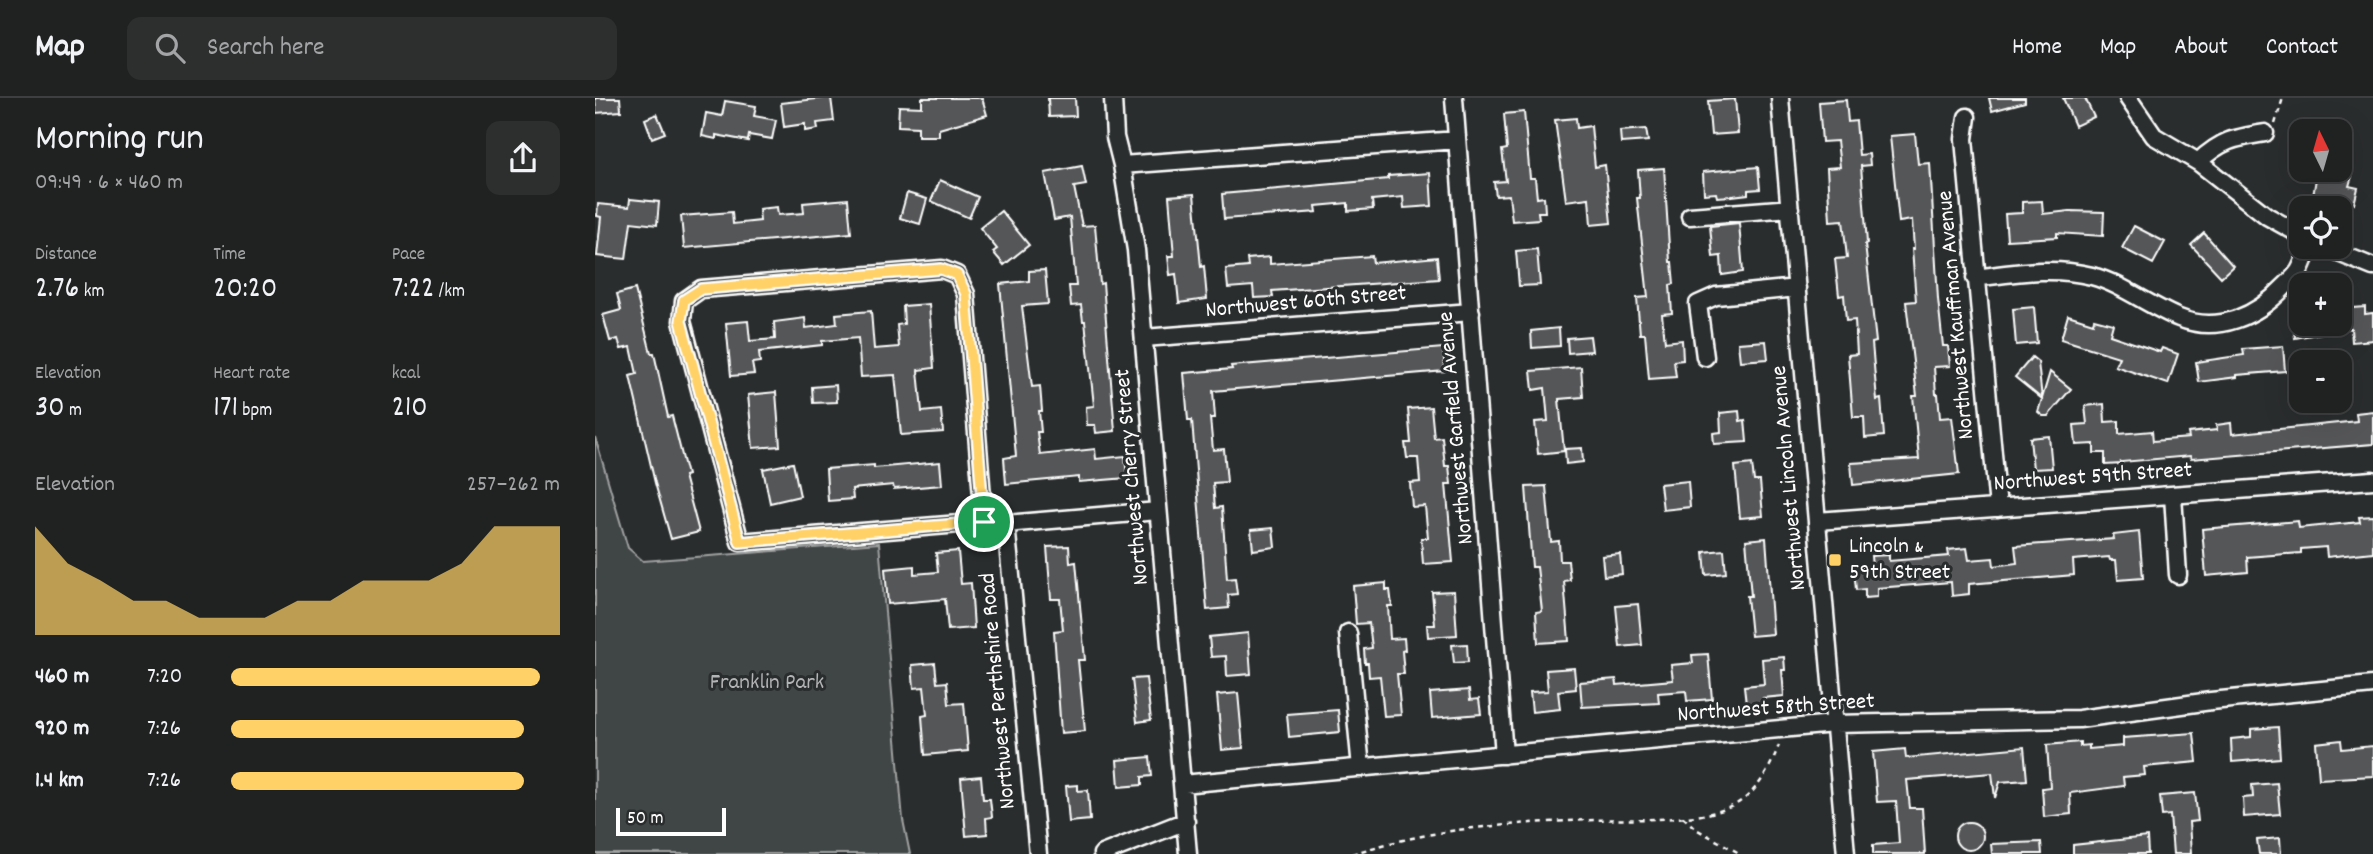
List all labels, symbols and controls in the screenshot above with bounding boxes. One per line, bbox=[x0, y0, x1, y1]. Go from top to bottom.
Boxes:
search box bbox=[127, 17, 617, 80]
text: Map bbox=[35, 25, 85, 72]
icon: search bbox=[151, 29, 189, 67]
text: Search here bbox=[207, 30, 325, 67]
text: Home bbox=[2012, 31, 2062, 65]
text: Map bbox=[2100, 31, 2136, 65]
text: About bbox=[2174, 31, 2228, 65]
text: Contact bbox=[2266, 31, 2338, 65]
text: Morning run bbox=[35, 113, 204, 168]
north arrow bbox=[2289, 119, 2352, 182]
map controls bbox=[2289, 119, 2352, 413]
button: share bbox=[486, 121, 560, 195]
text: 09:49 · 6 × 460 m bbox=[35, 167, 183, 200]
street label: Northwest Kauffman Avenue bbox=[1930, 189, 1984, 441]
button: locate bbox=[2289, 196, 2352, 259]
text: Distance bbox=[35, 242, 97, 269]
text: Time bbox=[213, 242, 246, 269]
text: Pace bbox=[392, 242, 425, 269]
text: 2.76 bbox=[35, 269, 79, 312]
text: 20:20 bbox=[213, 269, 277, 312]
text: 7:22 bbox=[392, 269, 434, 312]
button: + bbox=[2289, 273, 2352, 336]
street label: Northwest 60th Street bbox=[1204, 278, 1408, 328]
text: km bbox=[79, 279, 104, 306]
text: /km bbox=[434, 279, 465, 306]
street label: Northwest Garfield Avenue bbox=[1430, 310, 1484, 546]
button: − bbox=[2289, 350, 2352, 413]
text: Elevation bbox=[35, 361, 101, 388]
text: Heart rate bbox=[213, 361, 290, 388]
text: kcal bbox=[392, 361, 421, 388]
street label: Northwest Lincoln Avenue bbox=[1764, 364, 1816, 592]
street label: Northwest Cherry Street bbox=[1107, 367, 1159, 587]
text: 30 bbox=[35, 388, 65, 431]
text: 171 bbox=[213, 388, 238, 431]
text: 210 bbox=[392, 388, 428, 431]
text: m bbox=[65, 398, 82, 425]
text: bpm bbox=[238, 398, 272, 425]
street label: Northwest 59th Street bbox=[1993, 455, 2193, 501]
text: Elevation bbox=[35, 469, 115, 502]
text: 257–262 m bbox=[467, 469, 560, 502]
pin bbox=[954, 492, 1014, 552]
icon: arrive bbox=[965, 503, 1003, 541]
place label: Lincoln & 59th Street bbox=[1849, 531, 1950, 590]
marker: Lincoln & 59th Street bbox=[1827, 552, 1843, 568]
street label: Northwest Perthshire Road bbox=[972, 572, 1026, 810]
text: 460 m bbox=[35, 661, 89, 694]
text: 7:20 bbox=[147, 661, 182, 694]
park label: Franklin Park bbox=[710, 667, 824, 700]
street label: Northwest 58th Street bbox=[1676, 686, 1876, 732]
text: 920 m bbox=[35, 713, 89, 746]
text: 7:26 bbox=[147, 713, 181, 746]
text: 1.4 km bbox=[35, 765, 84, 798]
text: 7:26 bbox=[147, 765, 181, 798]
scale bar bbox=[616, 805, 726, 837]
text: 50 m bbox=[627, 806, 664, 833]

